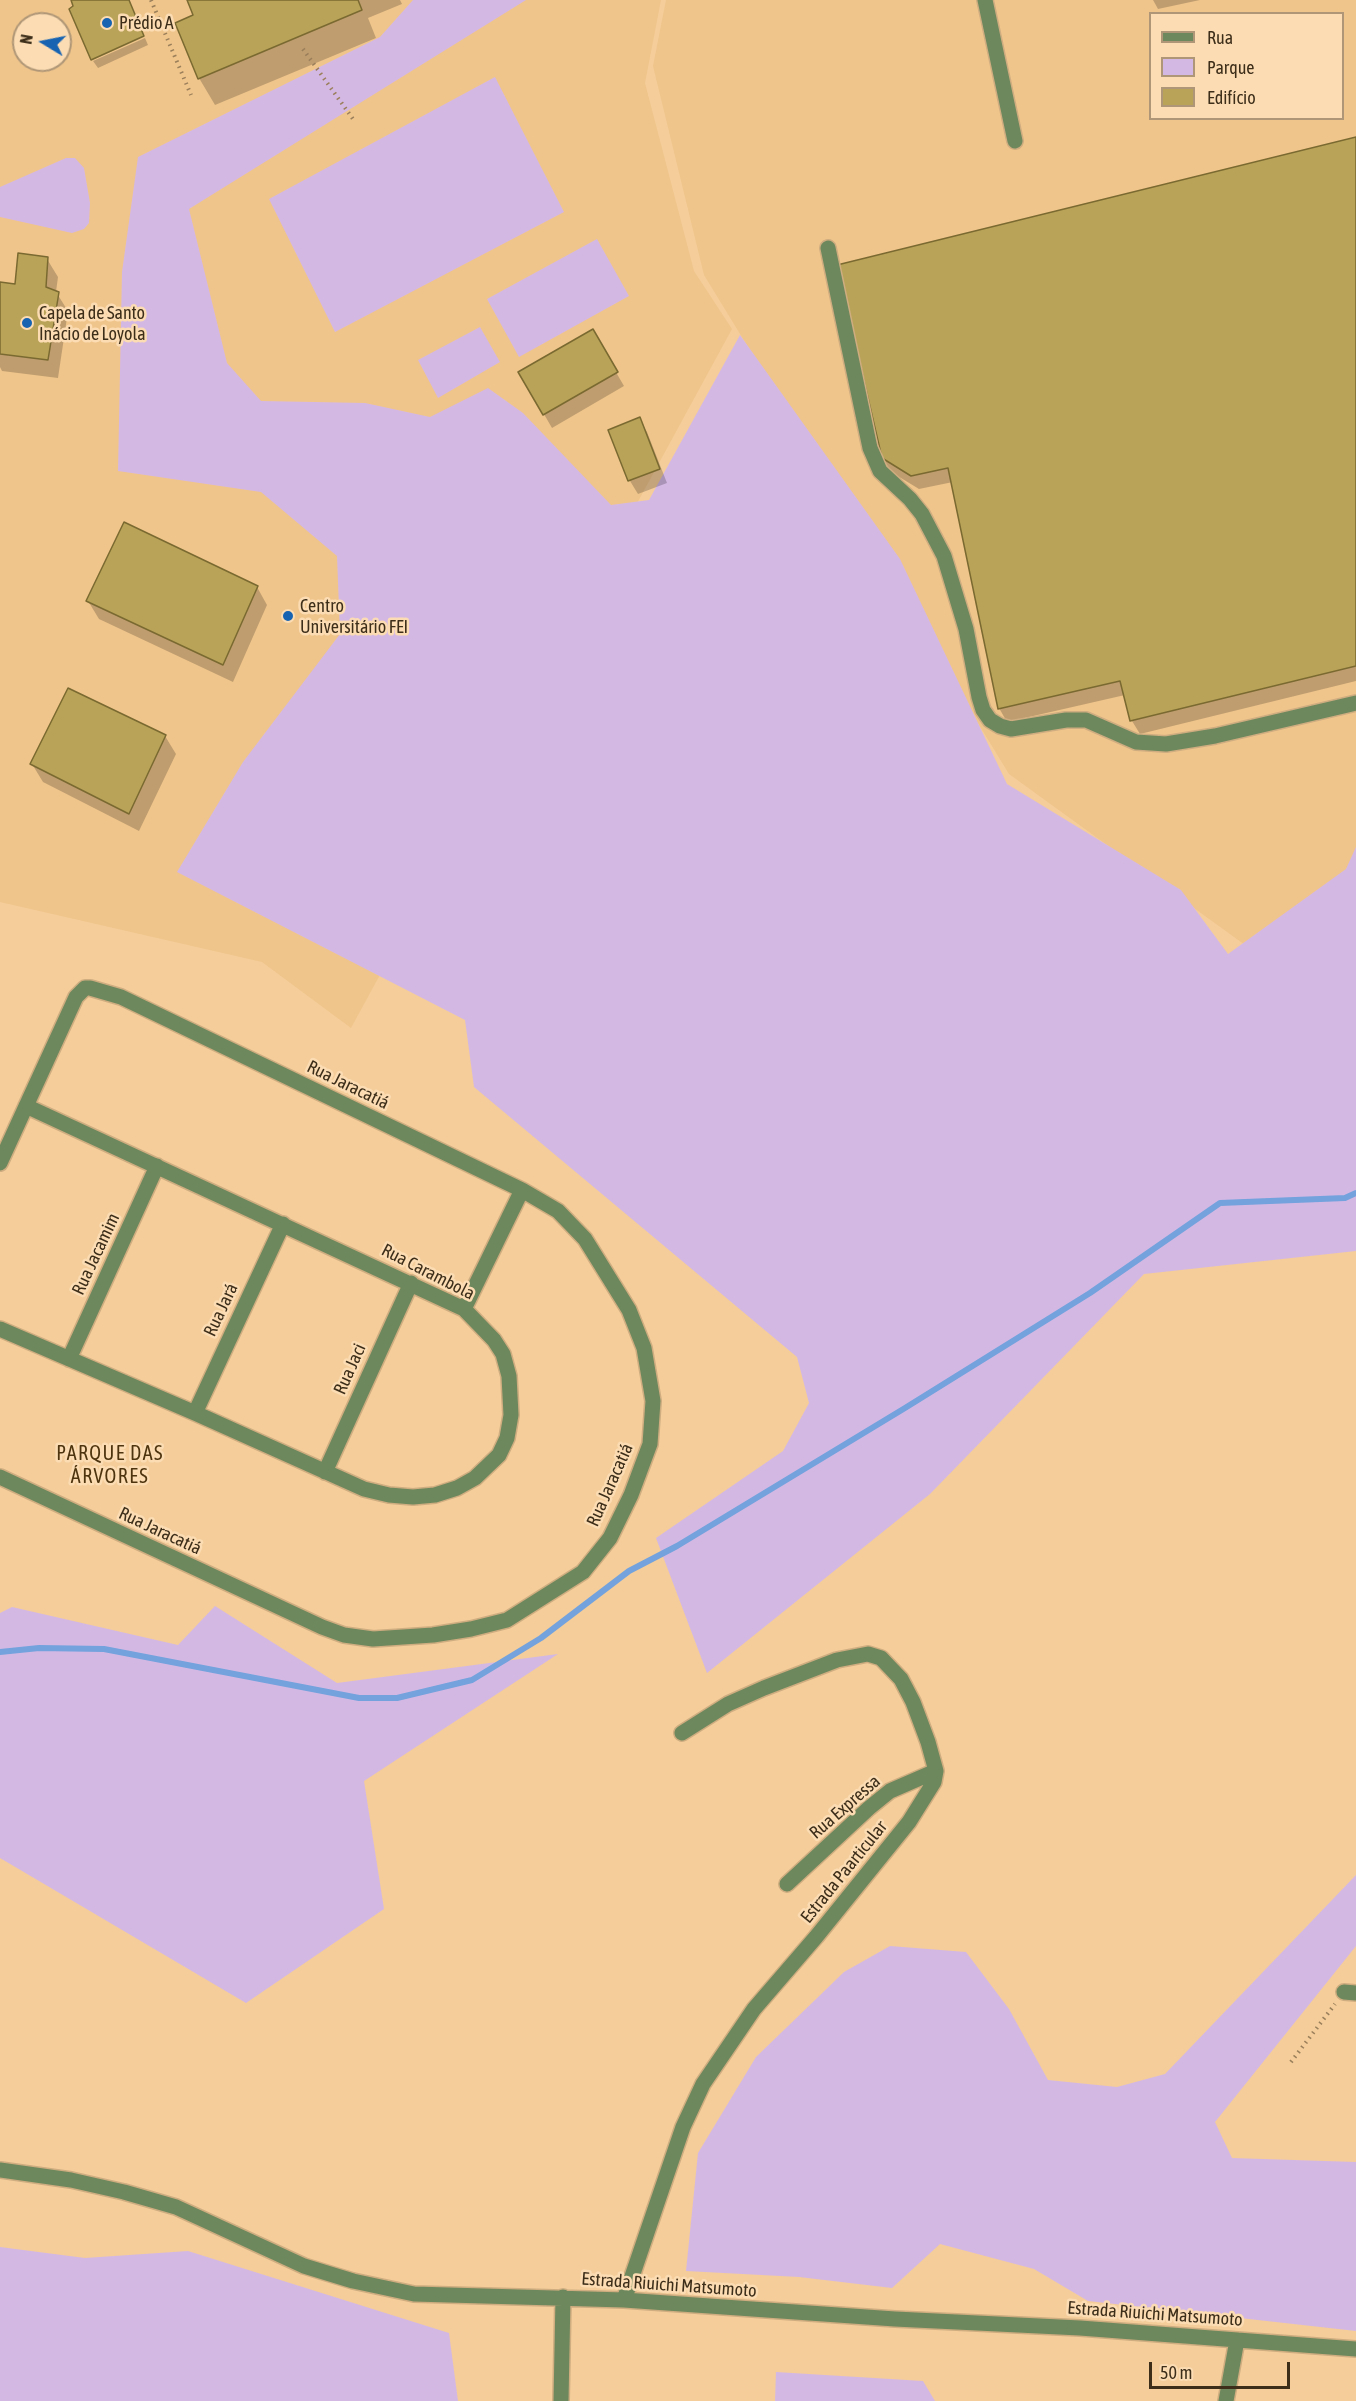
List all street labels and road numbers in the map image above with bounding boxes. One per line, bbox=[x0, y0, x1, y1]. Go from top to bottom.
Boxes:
street label: Rua Jaracatiá bbox=[303, 1056, 393, 1114]
street label: Rua Jacamim bbox=[68, 1210, 124, 1298]
street label: Rua Carambola bbox=[378, 1239, 478, 1305]
street label: Rua Jará bbox=[199, 1280, 243, 1340]
street label: Rua Jaci bbox=[329, 1340, 371, 1398]
street label: Rua Jaracatiá bbox=[582, 1440, 638, 1530]
street label: Rua Jaracatiá bbox=[115, 1502, 205, 1560]
street label: Rua Expressa bbox=[805, 1770, 885, 1844]
street label: Estrada Paarticular bbox=[796, 1816, 892, 1928]
street label: Estrada Riuichi Matsumoto bbox=[581, 2268, 757, 2302]
street label: Estrada Riuichi Matsumoto bbox=[1067, 2297, 1243, 2331]

